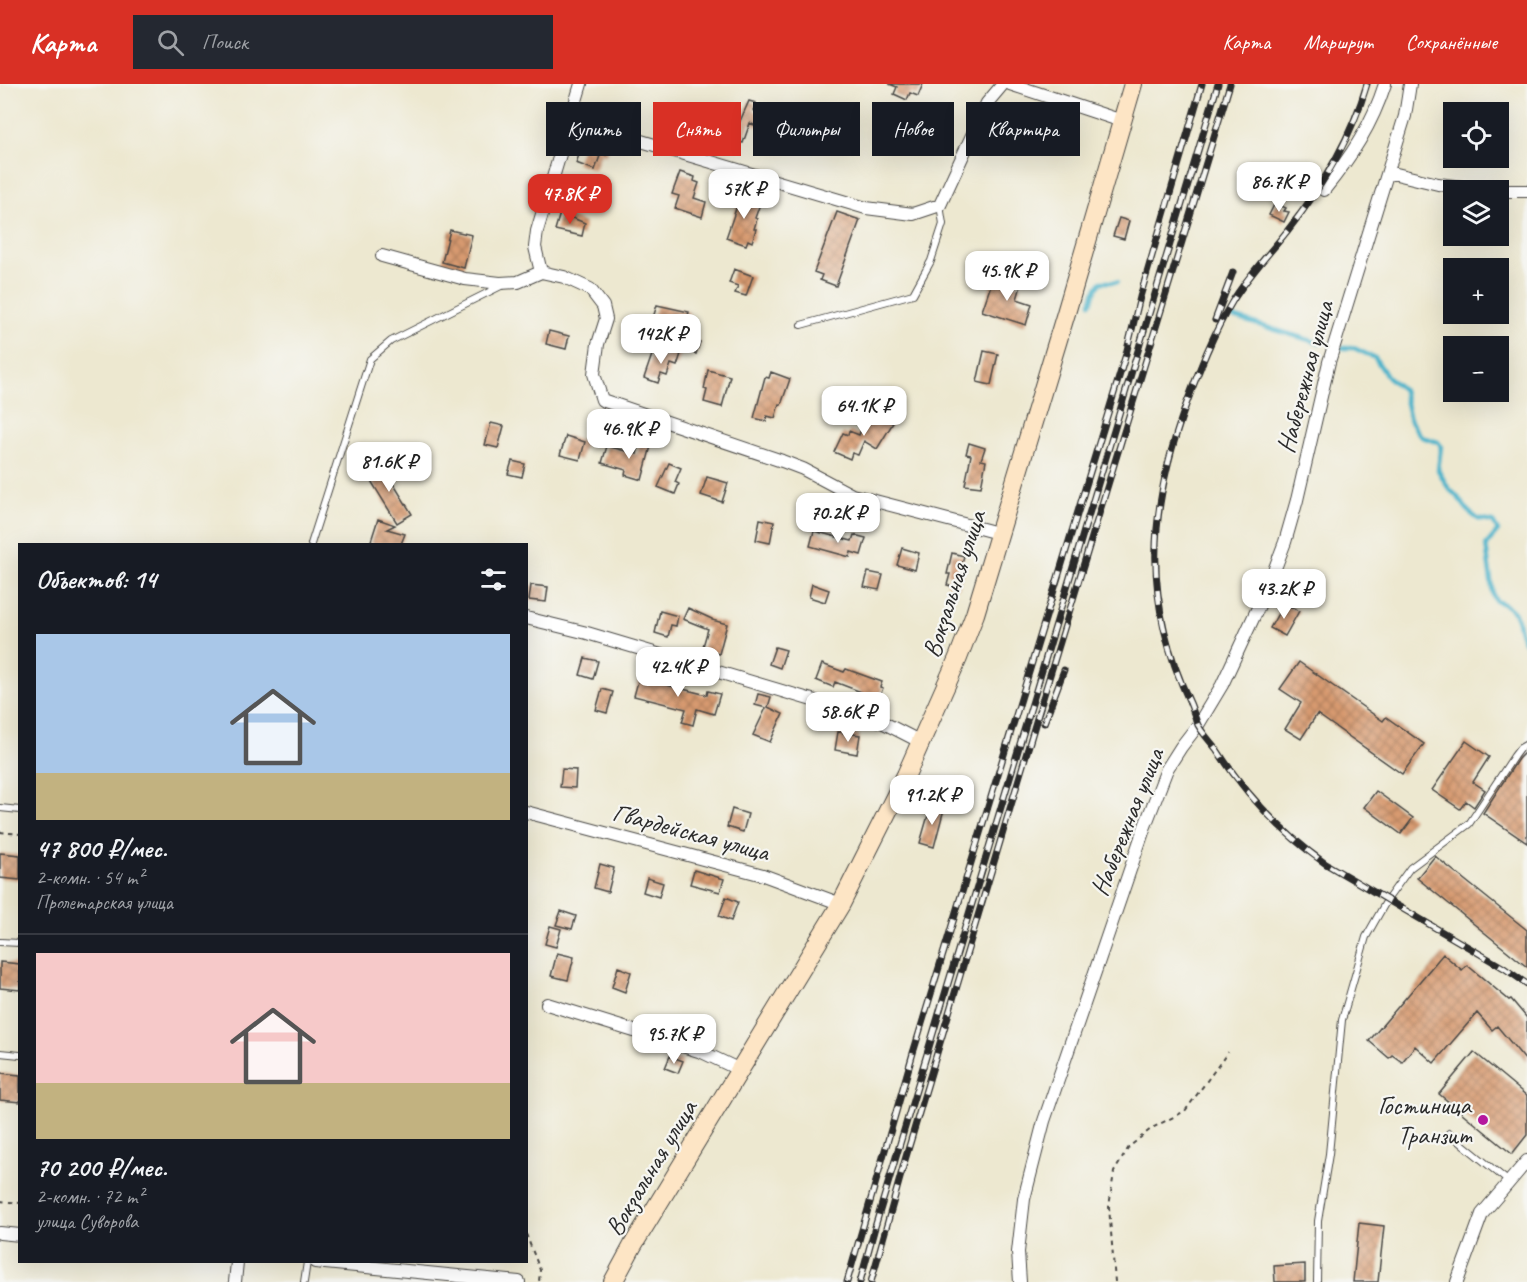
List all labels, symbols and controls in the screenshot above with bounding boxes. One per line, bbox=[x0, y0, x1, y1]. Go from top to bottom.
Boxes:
search box bbox=[133, 15, 553, 69]
text: Карта bbox=[30, 25, 97, 60]
icon: search bbox=[154, 26, 187, 59]
text: Поиск bbox=[202, 28, 248, 56]
text: Карта bbox=[1222, 29, 1271, 55]
text: Маршрут bbox=[1304, 29, 1373, 55]
text: Сохранённые bbox=[1406, 29, 1497, 55]
chip: Купить bbox=[546, 102, 641, 156]
chip: Снять bbox=[653, 102, 741, 156]
chip: Фильтры bbox=[753, 102, 860, 156]
chip: Новое bbox=[872, 102, 954, 156]
chip: Квартира bbox=[966, 102, 1080, 156]
map controls bbox=[1443, 102, 1509, 402]
button: locate bbox=[1443, 102, 1509, 168]
pin: 86.7K ₽ bbox=[1224, 162, 1334, 213]
pin: 57K ₽ bbox=[702, 169, 786, 220]
text: 86.7K ₽ bbox=[1251, 169, 1307, 194]
pin: 47.8K ₽ bbox=[515, 174, 625, 225]
text: 57K ₽ bbox=[723, 176, 765, 201]
button: layers bbox=[1443, 180, 1509, 246]
text: 47.8K ₽ bbox=[542, 181, 598, 206]
pin: 45.9K ₽ bbox=[952, 251, 1062, 302]
text: 45.9K ₽ bbox=[979, 258, 1035, 283]
button: + bbox=[1443, 258, 1509, 324]
street label: Набережная улица bbox=[1269, 296, 1342, 457]
pin: 142K ₽ bbox=[612, 314, 710, 365]
text: 142K ₽ bbox=[635, 321, 687, 346]
button: − bbox=[1443, 336, 1509, 402]
pin: 64.1K ₽ bbox=[809, 386, 919, 437]
text: 64.1K ₽ bbox=[836, 393, 892, 418]
pin: 46.9K ₽ bbox=[574, 409, 684, 460]
text: 46.9K ₽ bbox=[601, 416, 657, 441]
pin: 81.6K ₽ bbox=[334, 442, 444, 493]
text: 81.6K ₽ bbox=[361, 449, 417, 474]
pin: 70.2K ₽ bbox=[783, 493, 893, 544]
text: 70.2K ₽ bbox=[810, 500, 866, 525]
street label: Вокзальная улица bbox=[915, 505, 994, 662]
text: Объектов: 14 bbox=[36, 563, 156, 596]
icon: filters bbox=[477, 563, 510, 596]
pin: 43.2K ₽ bbox=[1229, 569, 1339, 620]
text: 43.2K ₽ bbox=[1256, 576, 1312, 601]
pin: 42.4K ₽ bbox=[623, 647, 733, 698]
text: 42.4K ₽ bbox=[650, 654, 706, 679]
icon: home bbox=[219, 673, 327, 781]
pin: 58.6K ₽ bbox=[793, 692, 903, 743]
text: 58.6K ₽ bbox=[820, 699, 876, 724]
street label: Набережная улица bbox=[1082, 742, 1172, 901]
pin: 91.2K ₽ bbox=[877, 775, 987, 826]
text: 91.2K ₽ bbox=[904, 782, 960, 807]
street label: Гвардейская улица bbox=[609, 795, 774, 869]
text: 47 800 ₽/мес. bbox=[36, 832, 167, 865]
text: 2-комн. · 54 m² bbox=[36, 865, 144, 890]
text: Пролетарская улица bbox=[36, 890, 173, 915]
icon: home bbox=[219, 992, 327, 1100]
pin: 95.7K ₽ bbox=[619, 1014, 729, 1065]
text: 95.7K ₽ bbox=[646, 1021, 702, 1046]
place label: Гостиница Транзит bbox=[1378, 1089, 1473, 1152]
street label: Вокзальная улица bbox=[598, 1093, 705, 1242]
marker: Гостиница Транзит bbox=[1476, 1113, 1490, 1127]
text: 70 200 ₽/мес. bbox=[36, 1151, 167, 1184]
text: 2-комн. · 72 m² bbox=[36, 1184, 144, 1209]
text: улица Суворова bbox=[36, 1209, 138, 1234]

